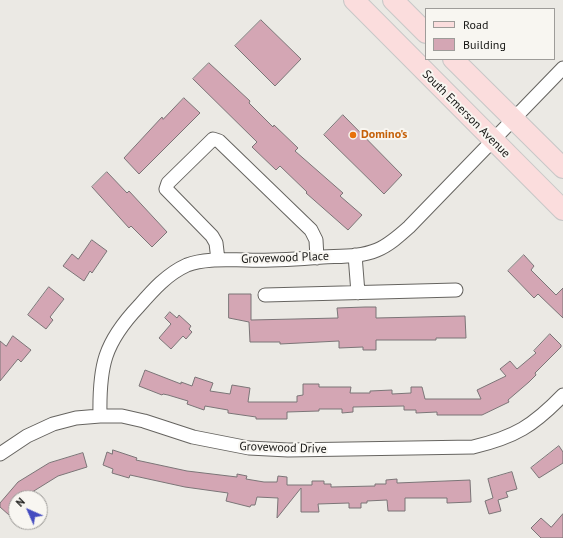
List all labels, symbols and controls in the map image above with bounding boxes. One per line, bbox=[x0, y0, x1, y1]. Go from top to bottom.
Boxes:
legend bbox=[425, 8, 555, 60]
text: Road bbox=[463, 17, 488, 32]
text: Building bbox=[463, 37, 506, 52]
street label: South Emerson Avenue bbox=[419, 67, 513, 161]
place label: Domino's bbox=[361, 128, 407, 142]
marker: Domino's bbox=[348, 130, 358, 140]
street label: Grovewood Place bbox=[241, 249, 329, 267]
street label: Grovewood Drive bbox=[239, 439, 327, 457]
north arrow bbox=[8, 490, 48, 530]
text: N bbox=[13, 495, 28, 510]

